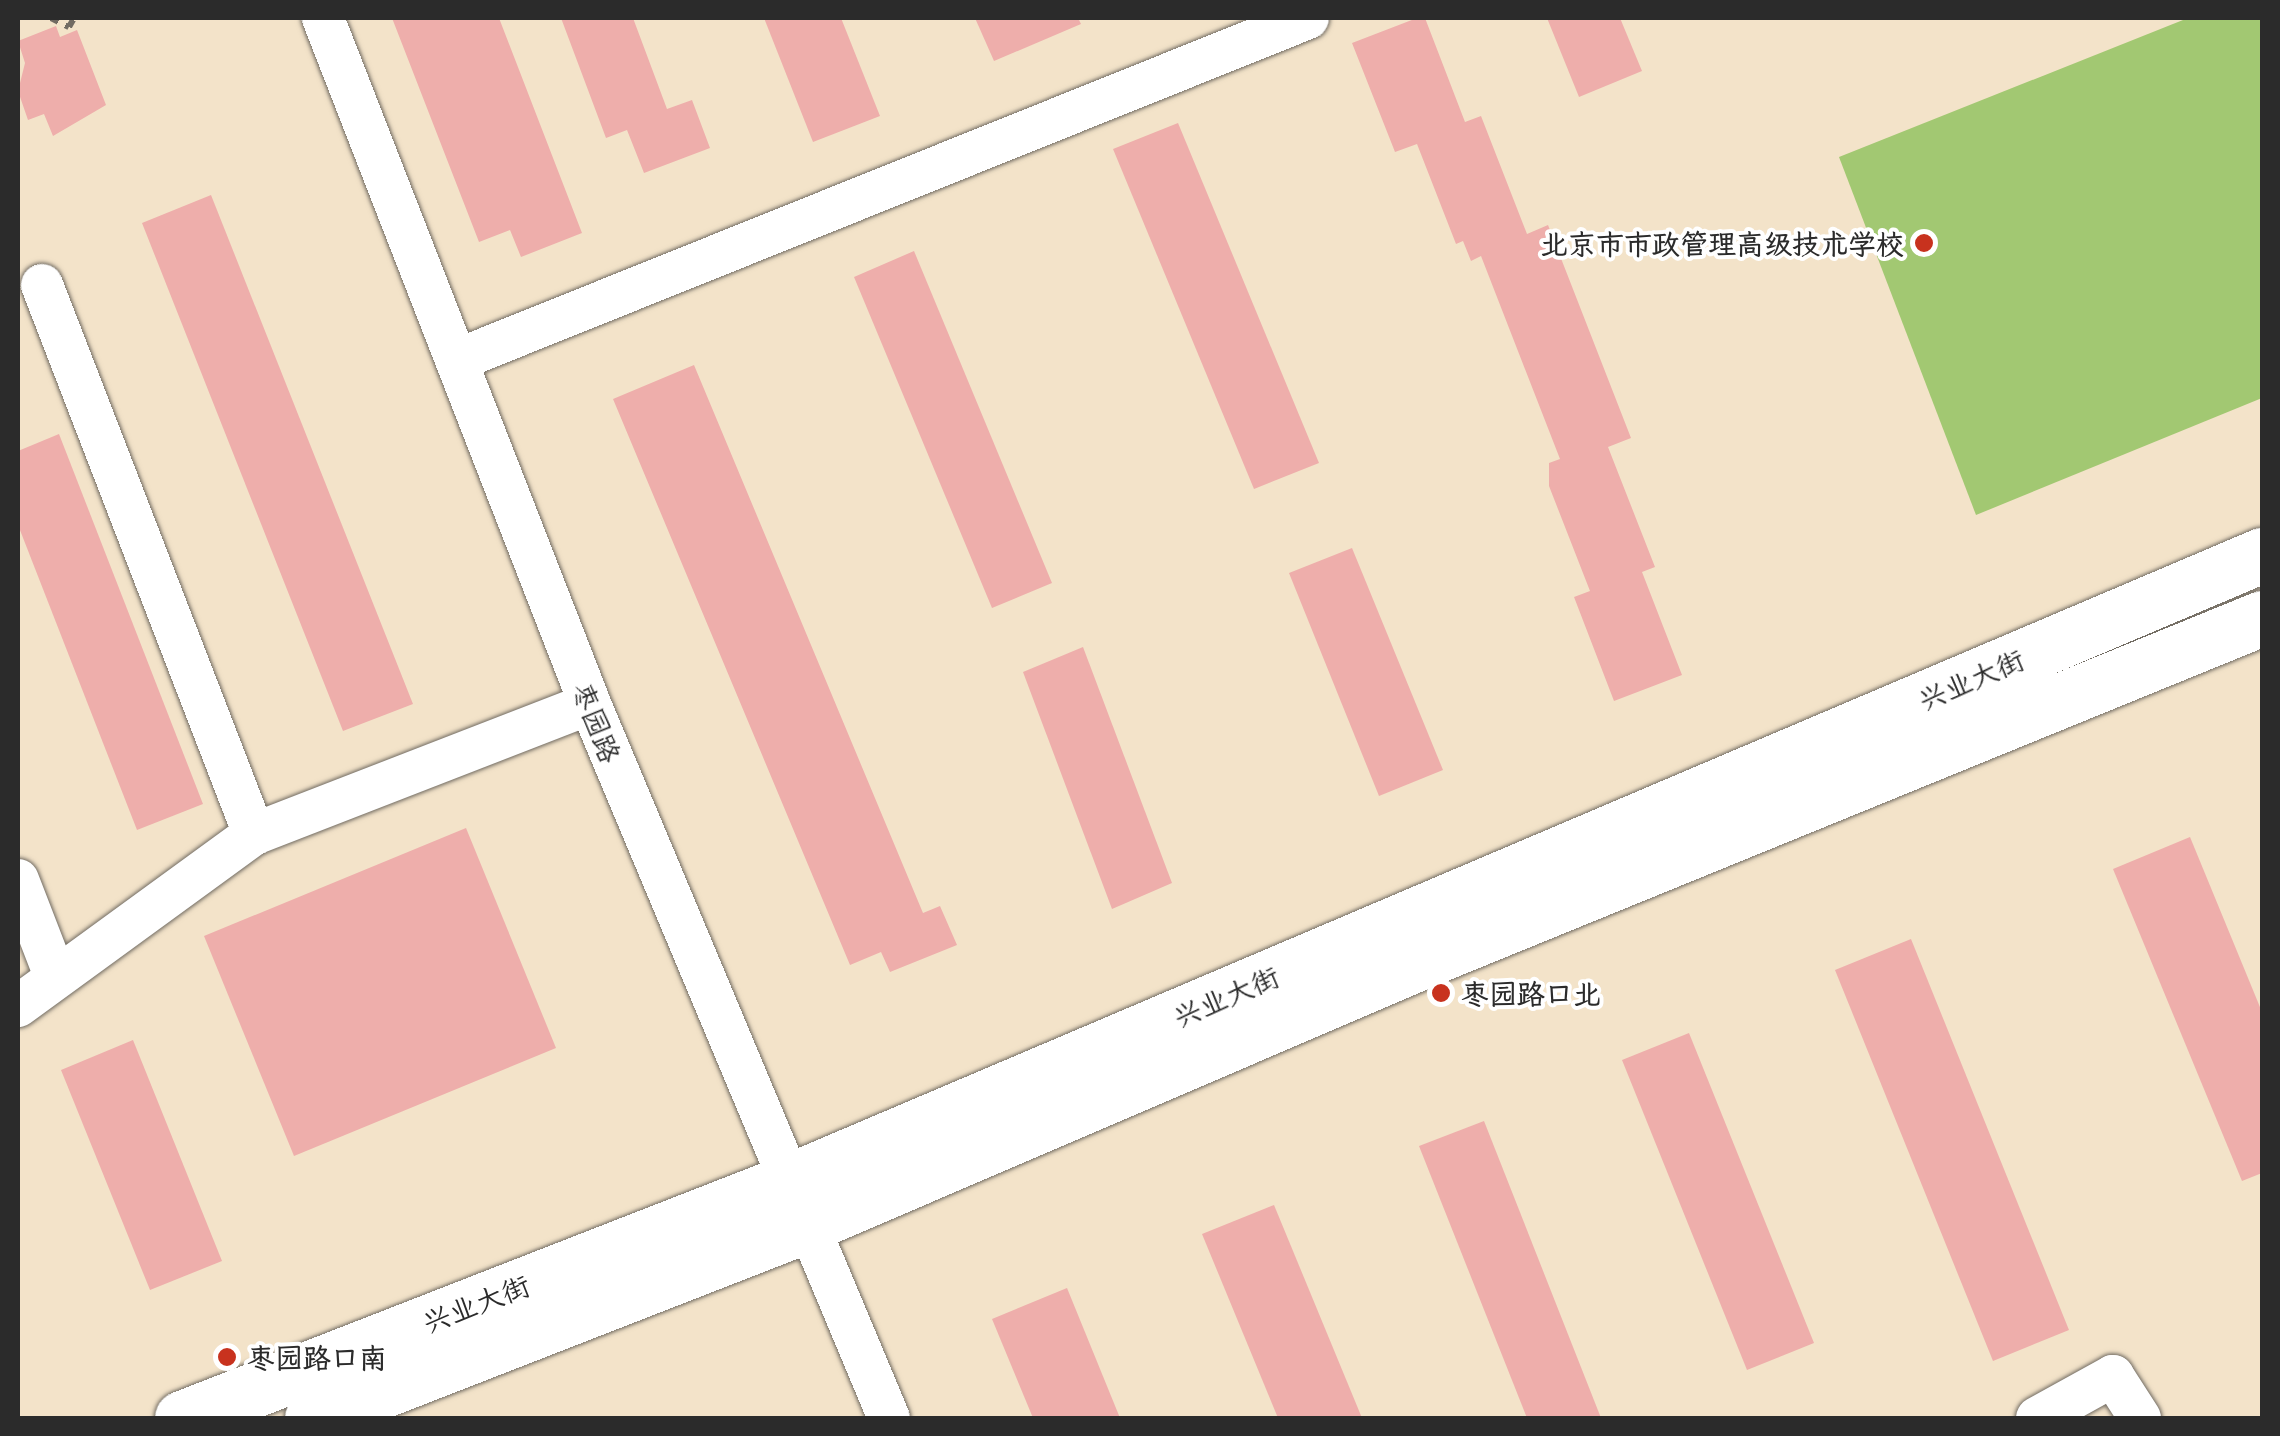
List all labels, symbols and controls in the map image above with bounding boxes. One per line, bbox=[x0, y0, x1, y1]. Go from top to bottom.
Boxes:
place label: 北京市市政管理高级技术学校 bbox=[1540, 226, 1904, 260]
marker: 北京市市政管理高级技术学校 bbox=[1913, 232, 1935, 254]
street label: 兴业大街 bbox=[1913, 642, 2029, 716]
street label: 枣园路 bbox=[566, 677, 628, 767]
street label: 兴业大街 bbox=[1168, 959, 1284, 1033]
place label: 枣园路口北 bbox=[1461, 976, 1601, 1010]
marker: 枣园路口北 bbox=[1430, 982, 1452, 1004]
street label: 兴业大街 bbox=[418, 1267, 534, 1339]
place label: 枣园路口南 bbox=[247, 1340, 387, 1374]
marker: 枣园路口南 bbox=[216, 1346, 238, 1368]

